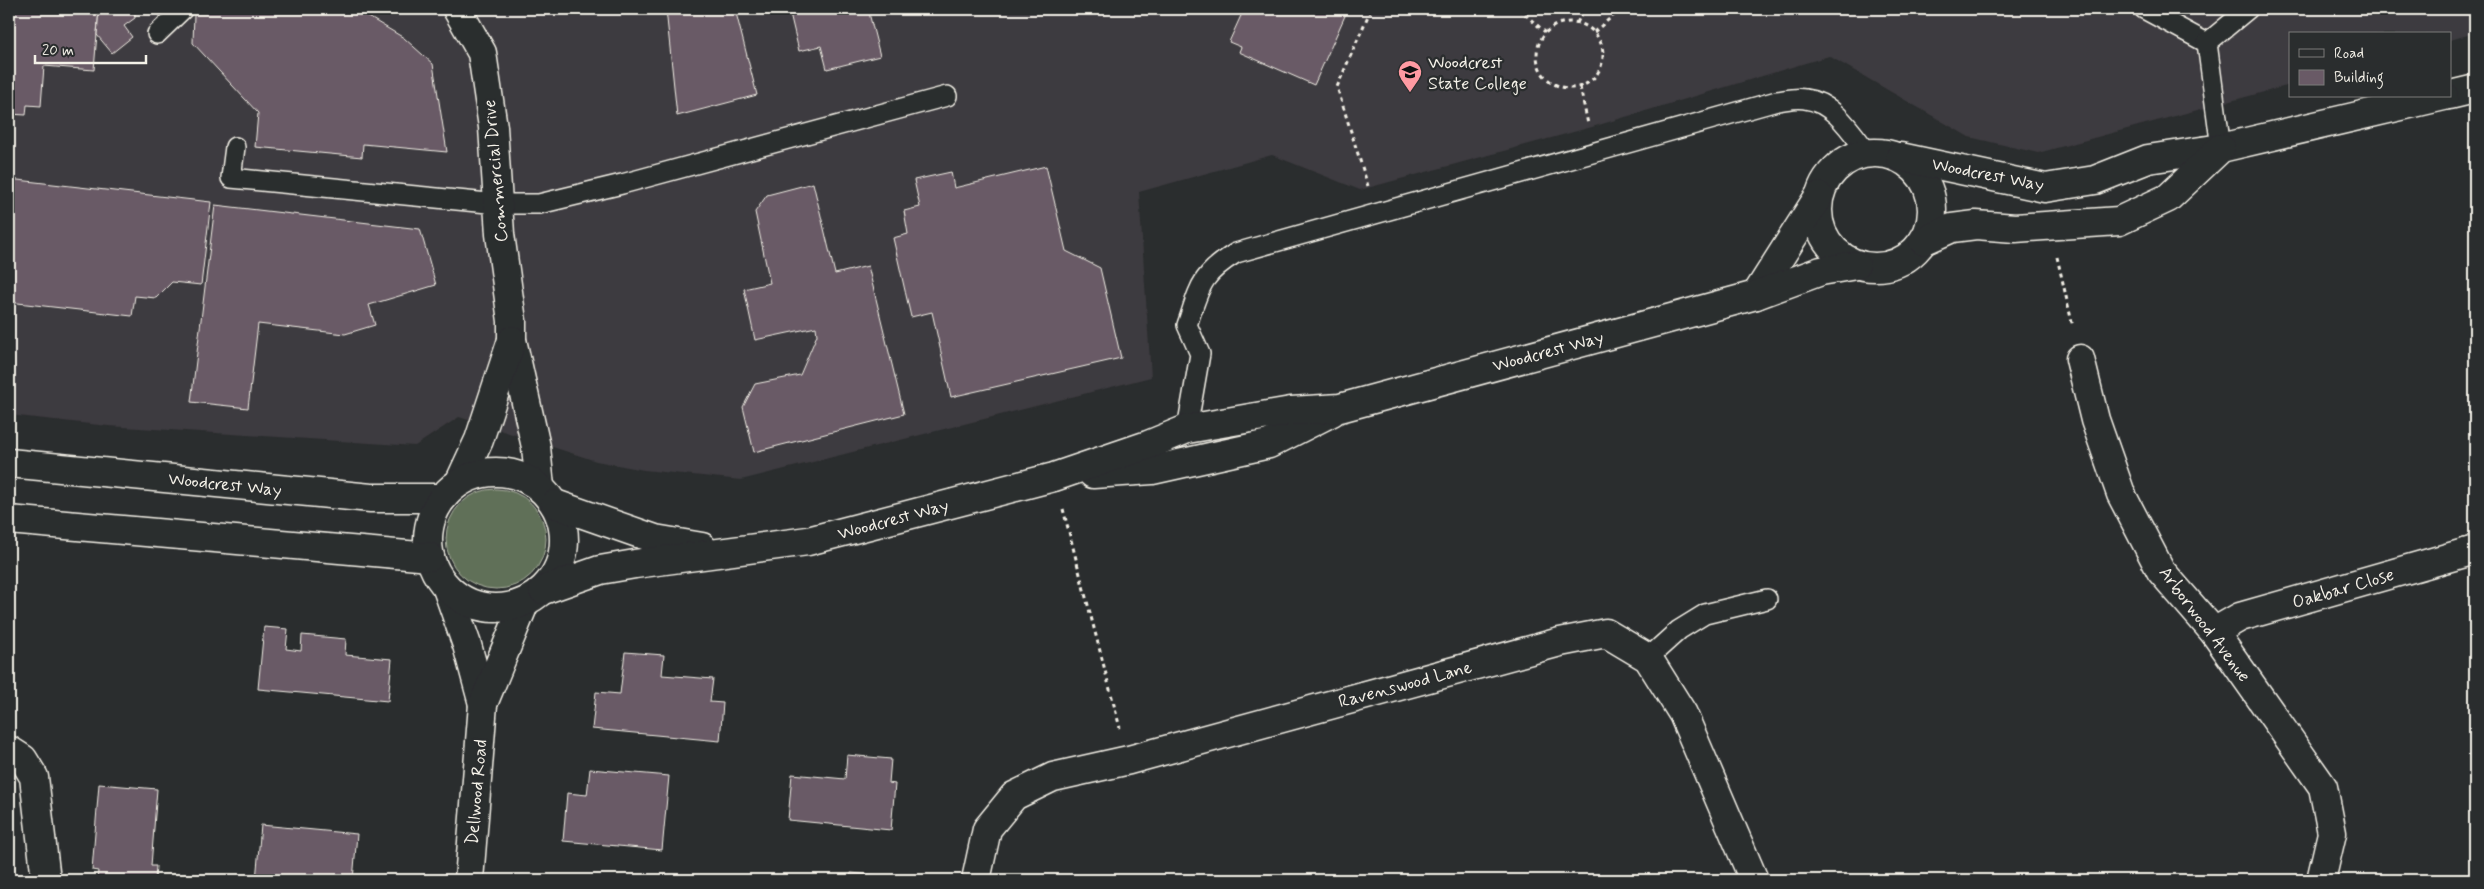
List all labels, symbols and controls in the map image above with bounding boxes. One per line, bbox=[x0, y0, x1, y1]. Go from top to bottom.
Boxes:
scale bar bbox=[35, 32, 146, 64]
legend bbox=[2289, 32, 2452, 98]
text: 20 m bbox=[42, 41, 74, 61]
text: Road bbox=[2334, 44, 2364, 64]
place label: Woodcrest State College bbox=[1428, 51, 1527, 96]
school or university icon: Woodcrest State College bbox=[1397, 59, 1423, 93]
text: Building bbox=[2334, 68, 2384, 89]
street label: Commercial Drive bbox=[478, 99, 514, 243]
street label: Woodcrest Way bbox=[1930, 152, 2046, 198]
street label: Woodcrest Way bbox=[1490, 326, 1606, 378]
street label: Woodcrest Way bbox=[167, 467, 283, 503]
street label: Woodcrest Way bbox=[835, 494, 951, 546]
street label: Arborwood Avenue bbox=[2153, 562, 2256, 687]
street label: Oakbar Close bbox=[2290, 563, 2397, 615]
street label: Ravenswood Lane bbox=[1336, 656, 1475, 714]
street label: Dellwood Road bbox=[460, 738, 494, 846]

